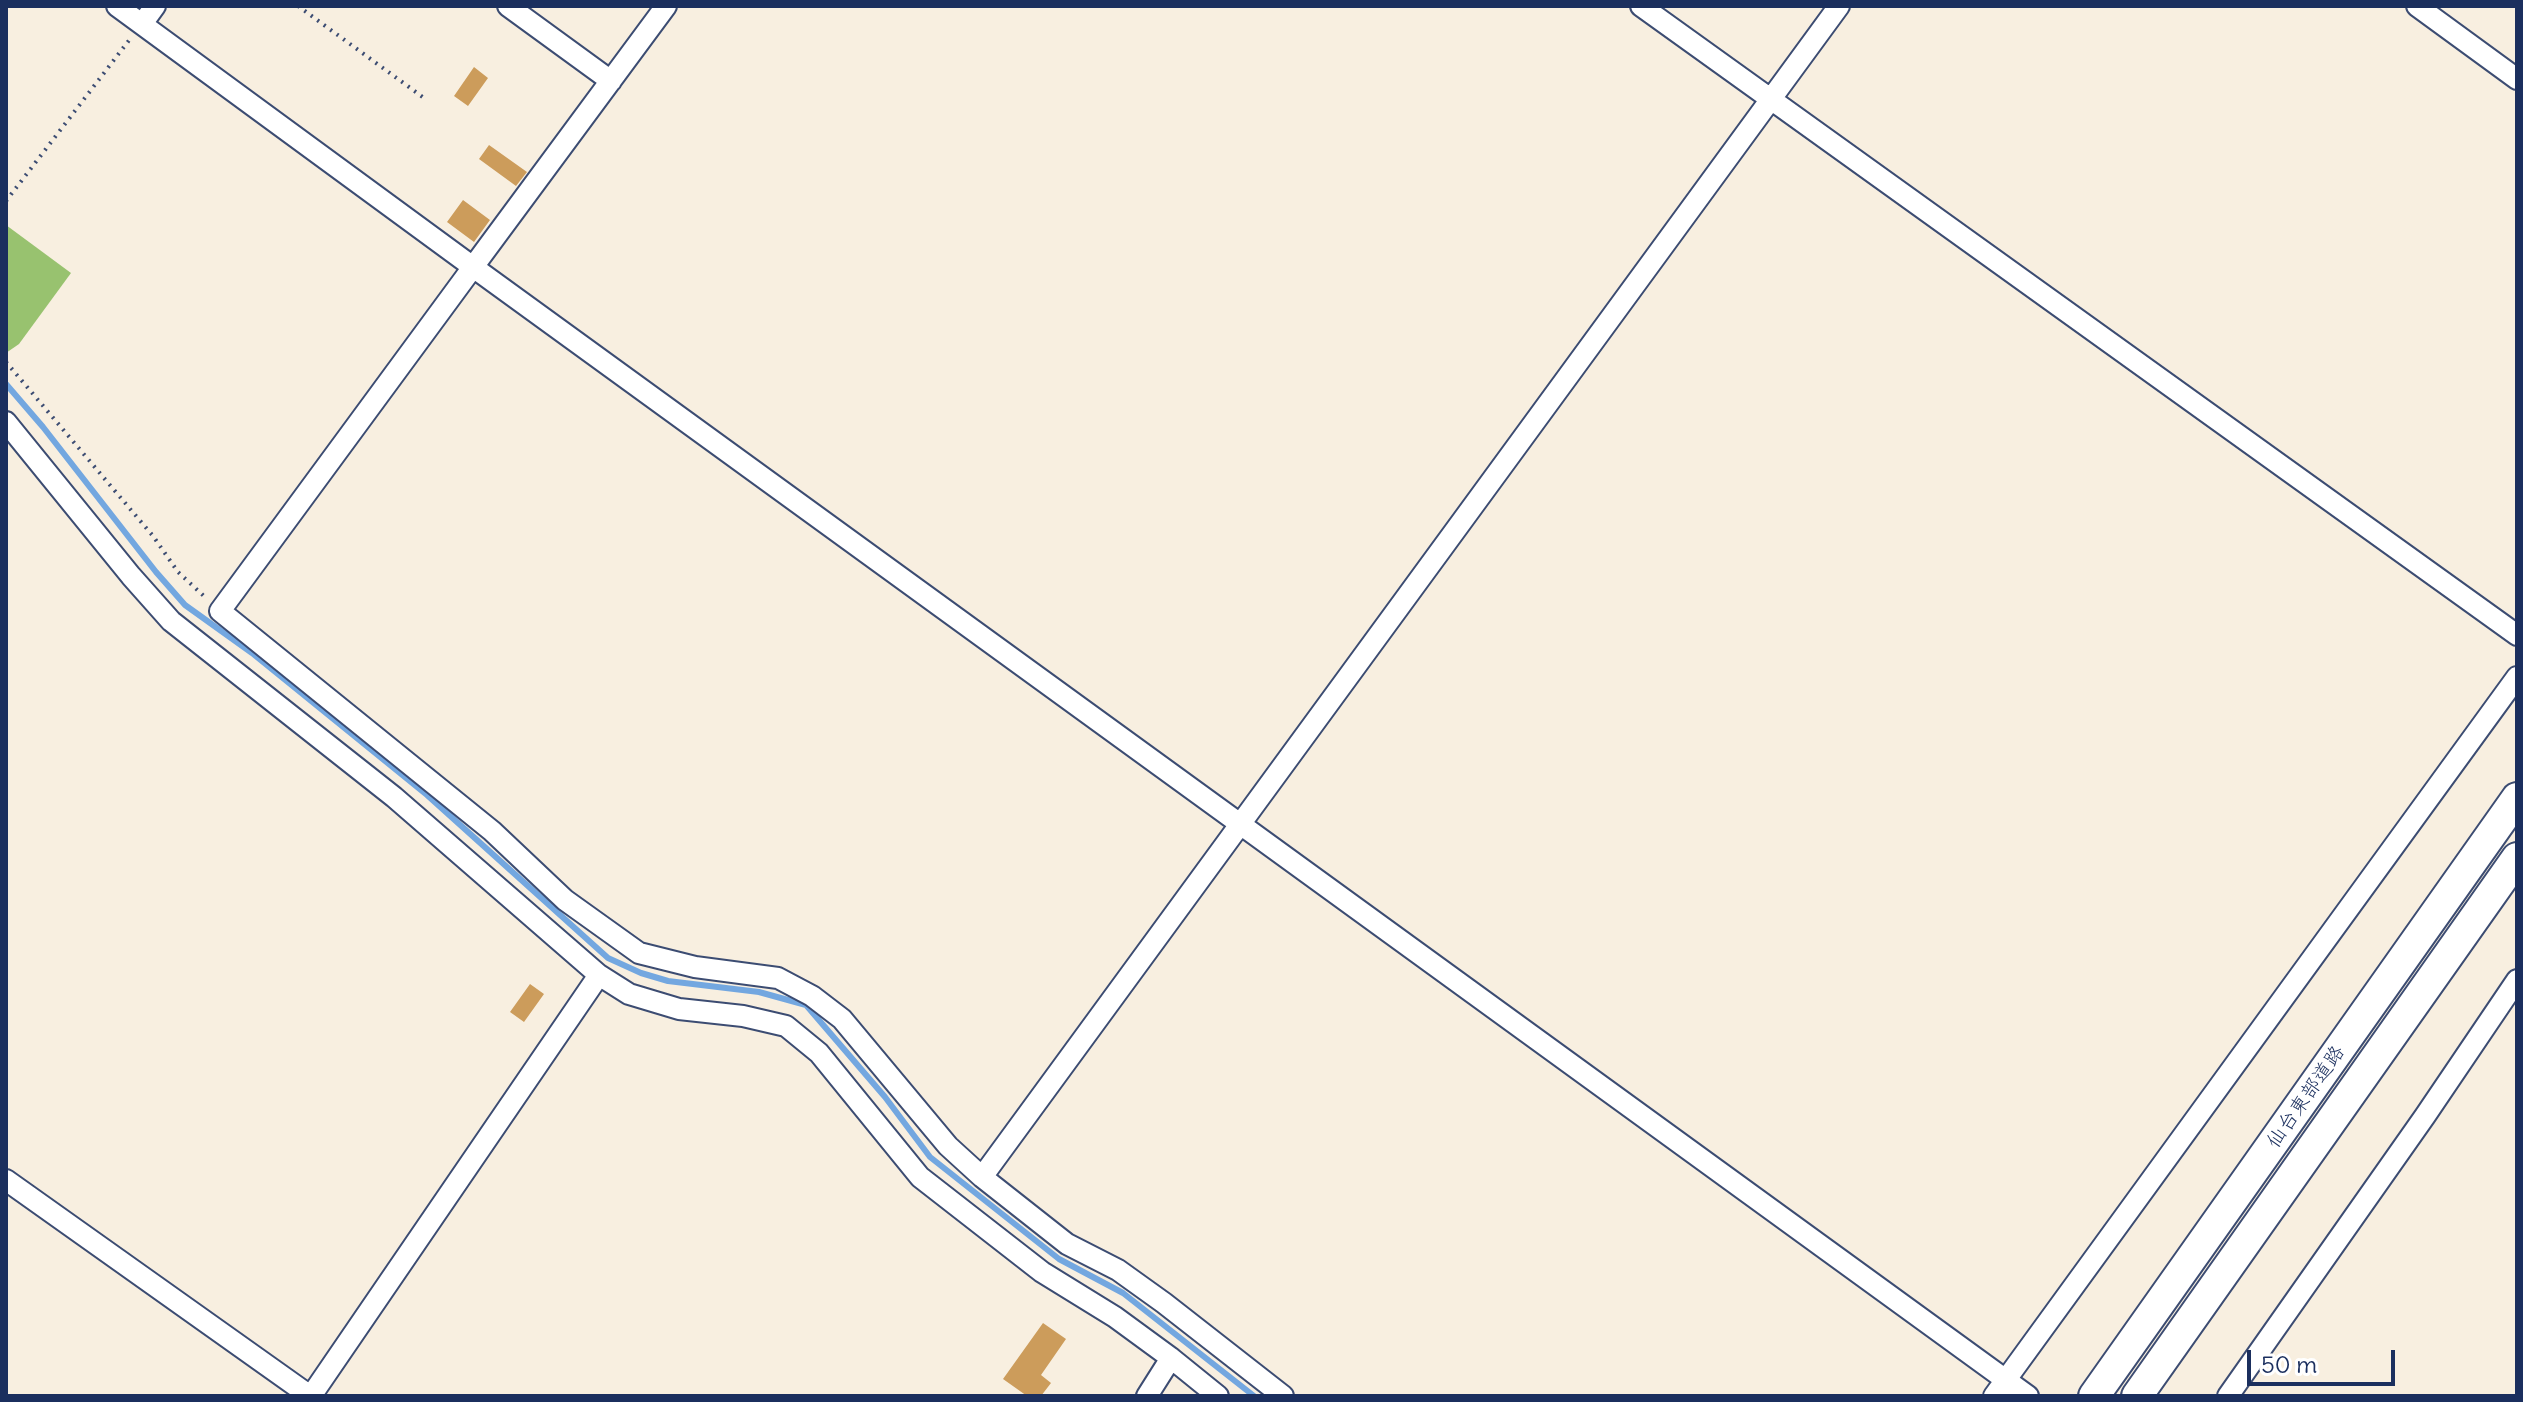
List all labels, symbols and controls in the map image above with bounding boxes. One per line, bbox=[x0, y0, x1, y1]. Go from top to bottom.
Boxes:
street label: 仙台東部道路 bbox=[2262, 1041, 2350, 1153]
scale bar bbox=[2251, 1334, 2399, 1384]
text: 50 m bbox=[2261, 1349, 2317, 1379]

